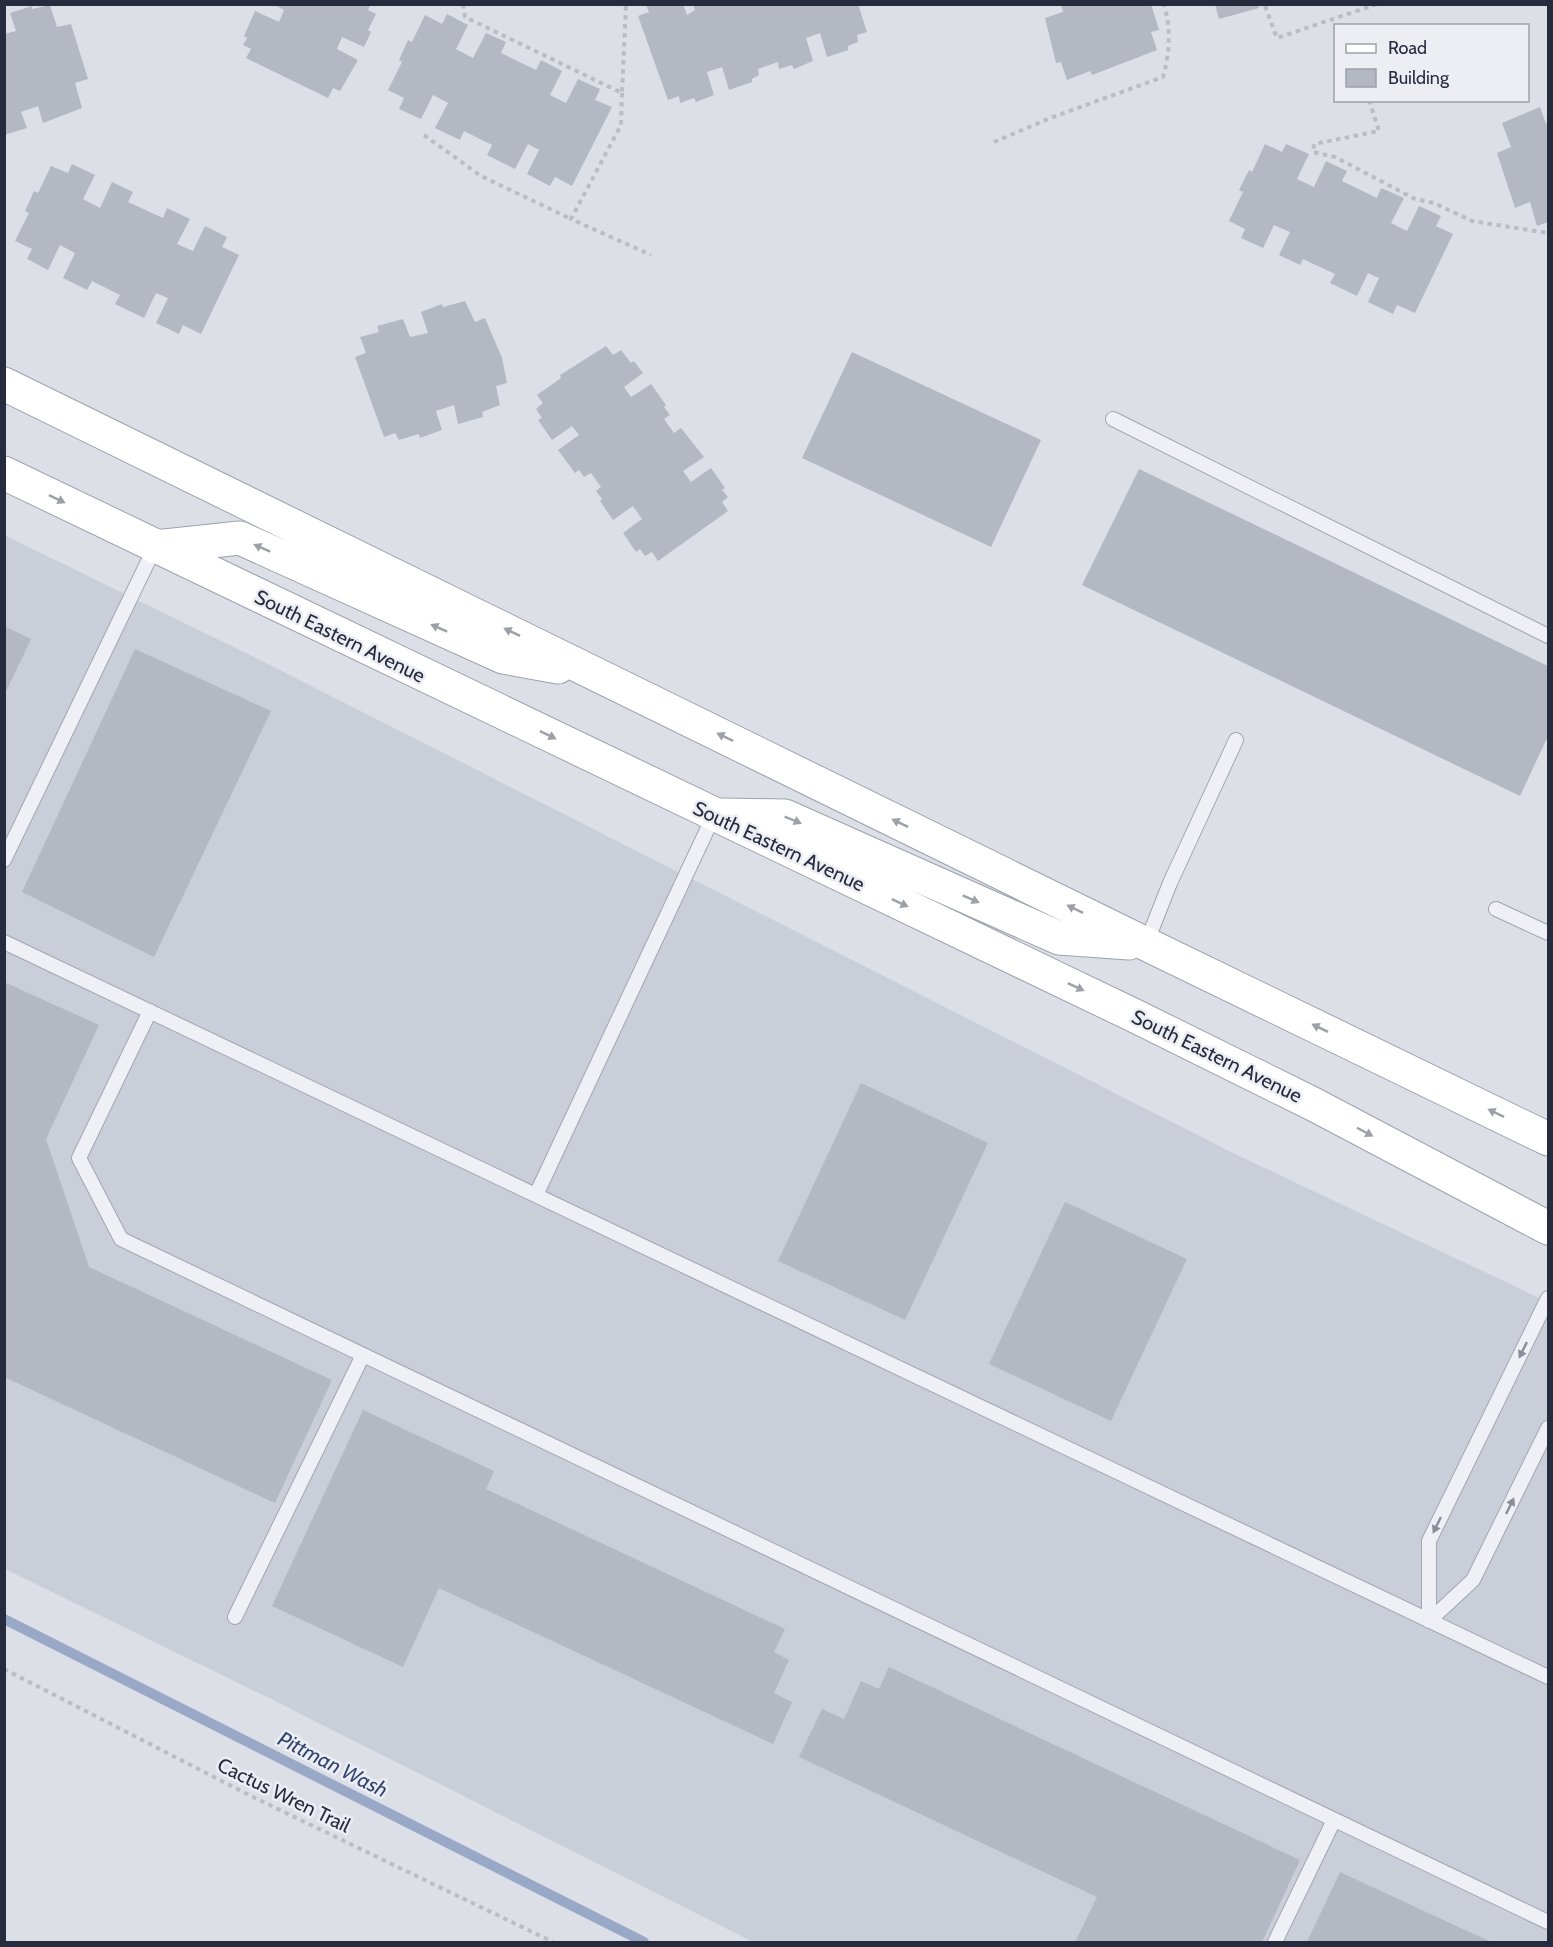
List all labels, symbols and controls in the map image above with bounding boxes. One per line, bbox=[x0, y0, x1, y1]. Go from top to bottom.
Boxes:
legend bbox=[1334, 24, 1529, 102]
text: Road bbox=[1388, 37, 1427, 59]
text: Building bbox=[1388, 67, 1450, 89]
one-way arrow bbox=[48, 493, 66, 503]
one-way arrow bbox=[253, 543, 270, 552]
street label: South Eastern Avenue bbox=[251, 584, 429, 688]
one-way arrow bbox=[430, 623, 448, 633]
one-way arrow bbox=[504, 627, 521, 637]
one-way arrow bbox=[539, 731, 556, 740]
one-way arrow bbox=[716, 732, 733, 742]
street label: South Eastern Avenue bbox=[689, 796, 869, 896]
one-way arrow bbox=[784, 816, 802, 825]
one-way arrow bbox=[891, 818, 908, 828]
one-way arrow bbox=[963, 894, 981, 904]
one-way arrow bbox=[891, 899, 908, 908]
one-way arrow bbox=[1066, 905, 1083, 914]
one-way arrow bbox=[1067, 983, 1084, 992]
street label: South Eastern Avenue bbox=[1128, 1004, 1306, 1108]
one-way arrow bbox=[1312, 1024, 1329, 1033]
one-way arrow bbox=[1487, 1109, 1504, 1118]
one-way arrow bbox=[1356, 1126, 1374, 1136]
one-way arrow bbox=[1518, 1341, 1528, 1359]
one-way arrow bbox=[1505, 1497, 1515, 1514]
one-way arrow bbox=[1432, 1516, 1442, 1534]
water label: Pittman Wash bbox=[274, 1726, 392, 1802]
street label: Cactus Wren Trail bbox=[214, 1752, 355, 1838]

